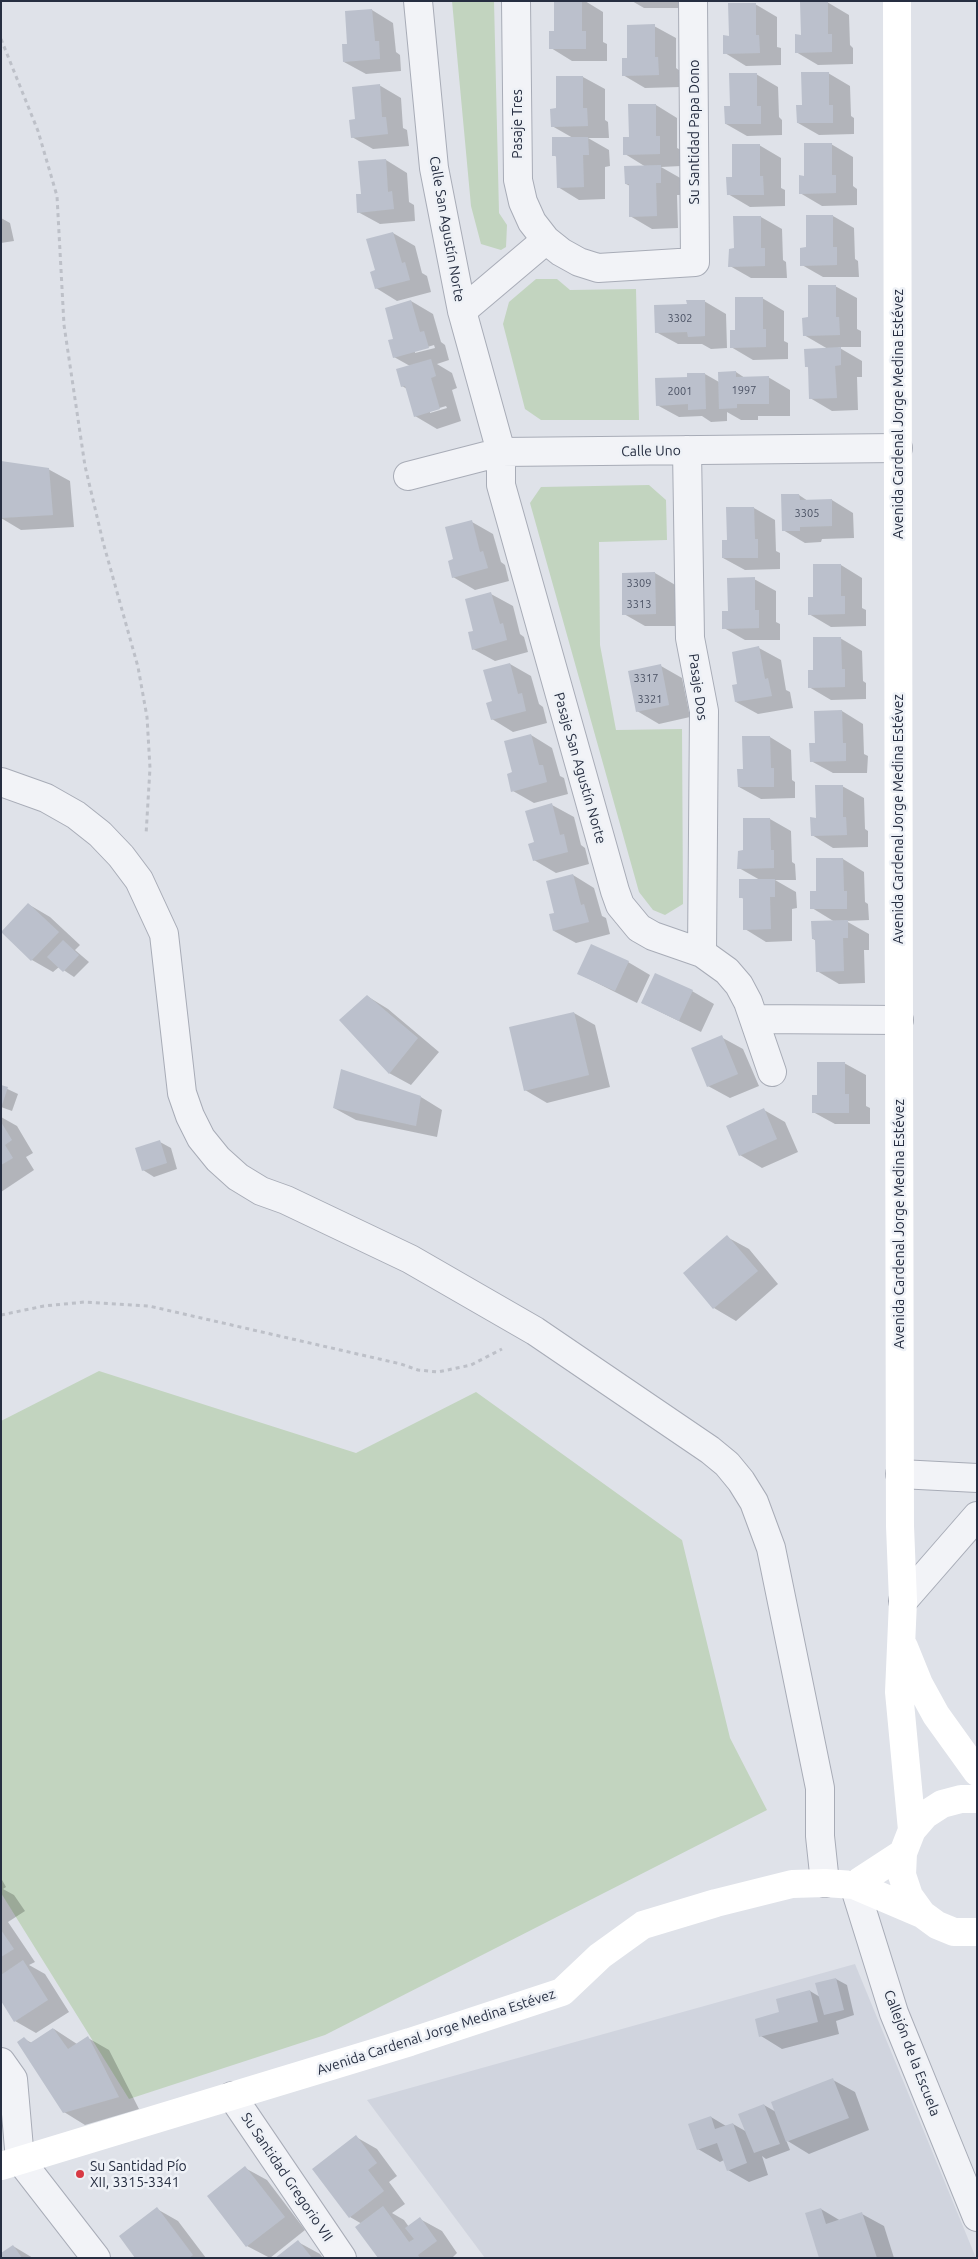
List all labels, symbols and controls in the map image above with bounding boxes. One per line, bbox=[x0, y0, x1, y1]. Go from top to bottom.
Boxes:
street label: Su Santidad Papa Dono bbox=[686, 59, 702, 205]
street label: Pasaje Tres bbox=[509, 89, 525, 159]
street label: Calle San Agustín Norte bbox=[426, 155, 468, 303]
street label: Avenida Cardenal Jorge Medina Estévez bbox=[890, 289, 906, 539]
house number: 3302 bbox=[668, 311, 692, 325]
house number: 1997 bbox=[732, 383, 756, 397]
house number: 2001 bbox=[668, 384, 692, 398]
street label: Calle Uno bbox=[621, 442, 681, 460]
house number: 3305 bbox=[795, 506, 819, 520]
house number: 3309 bbox=[627, 576, 651, 590]
house number: 3313 bbox=[627, 597, 651, 611]
street label: Pasaje Dos bbox=[685, 653, 711, 721]
house number: 3317 bbox=[634, 671, 658, 685]
street label: Pasaje San Agustín Norte bbox=[550, 690, 610, 846]
house number: 3321 bbox=[638, 692, 662, 706]
street label: Avenida Cardenal Jorge Medina Estévez bbox=[890, 694, 906, 944]
street label: Avenida Cardenal Jorge Medina Estévez bbox=[891, 1099, 907, 1349]
street label: Avenida Cardenal Jorge Medina Estévez bbox=[315, 1985, 557, 2079]
street label: Callejón de la Escuela bbox=[880, 1987, 944, 2119]
street label: Su Santidad Gregorio VII bbox=[238, 2110, 336, 2244]
place label: Su Santidad Pío XII, 3315-3341 bbox=[90, 2158, 187, 2190]
marker: Su Santidad Pío XII, 3315-3341 bbox=[74, 2168, 86, 2180]

